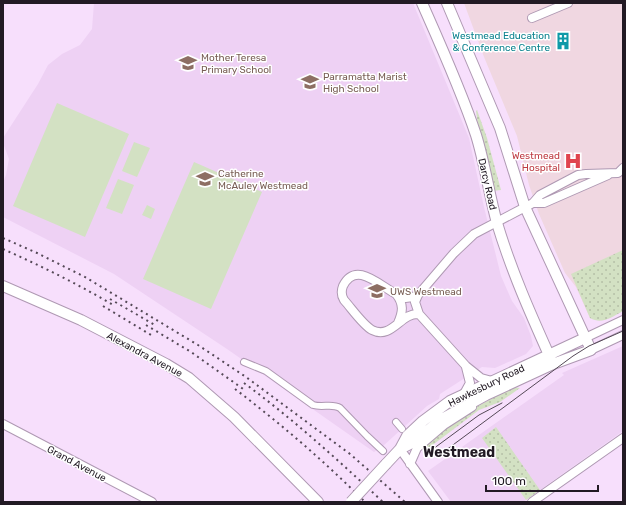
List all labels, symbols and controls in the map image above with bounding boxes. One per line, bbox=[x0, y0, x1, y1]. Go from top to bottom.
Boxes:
place label: Westmead Education & Conference Centre bbox=[452, 30, 550, 54]
building icon: Westmead Education & Conference Centre bbox=[553, 31, 573, 51]
place label: Mother Teresa Primary School bbox=[201, 52, 271, 76]
school or university icon: Mother Teresa Primary School bbox=[178, 53, 198, 73]
place label: Parramatta Marist High School bbox=[323, 71, 407, 95]
school or university icon: Parramatta Marist High School bbox=[300, 72, 320, 92]
place label: Westmead Hospital bbox=[512, 150, 560, 174]
hospital icon: Westmead Hospital bbox=[563, 151, 583, 171]
street label: Darcy Road bbox=[475, 157, 499, 211]
place label: Catherine McAuley Westmead bbox=[218, 168, 308, 192]
school or university icon: Catherine McAuley Westmead bbox=[195, 169, 215, 189]
school or university icon: UWS Westmead bbox=[367, 281, 387, 301]
place label: UWS Westmead bbox=[390, 286, 462, 298]
street label: Alexandra Avenue bbox=[105, 330, 185, 380]
street label: Hawkesbury Road bbox=[446, 362, 527, 410]
street label: Grand Avenue bbox=[45, 443, 109, 485]
district label: Westmead bbox=[423, 444, 495, 461]
scale bar bbox=[486, 467, 598, 493]
text: 100 m bbox=[492, 474, 526, 488]

